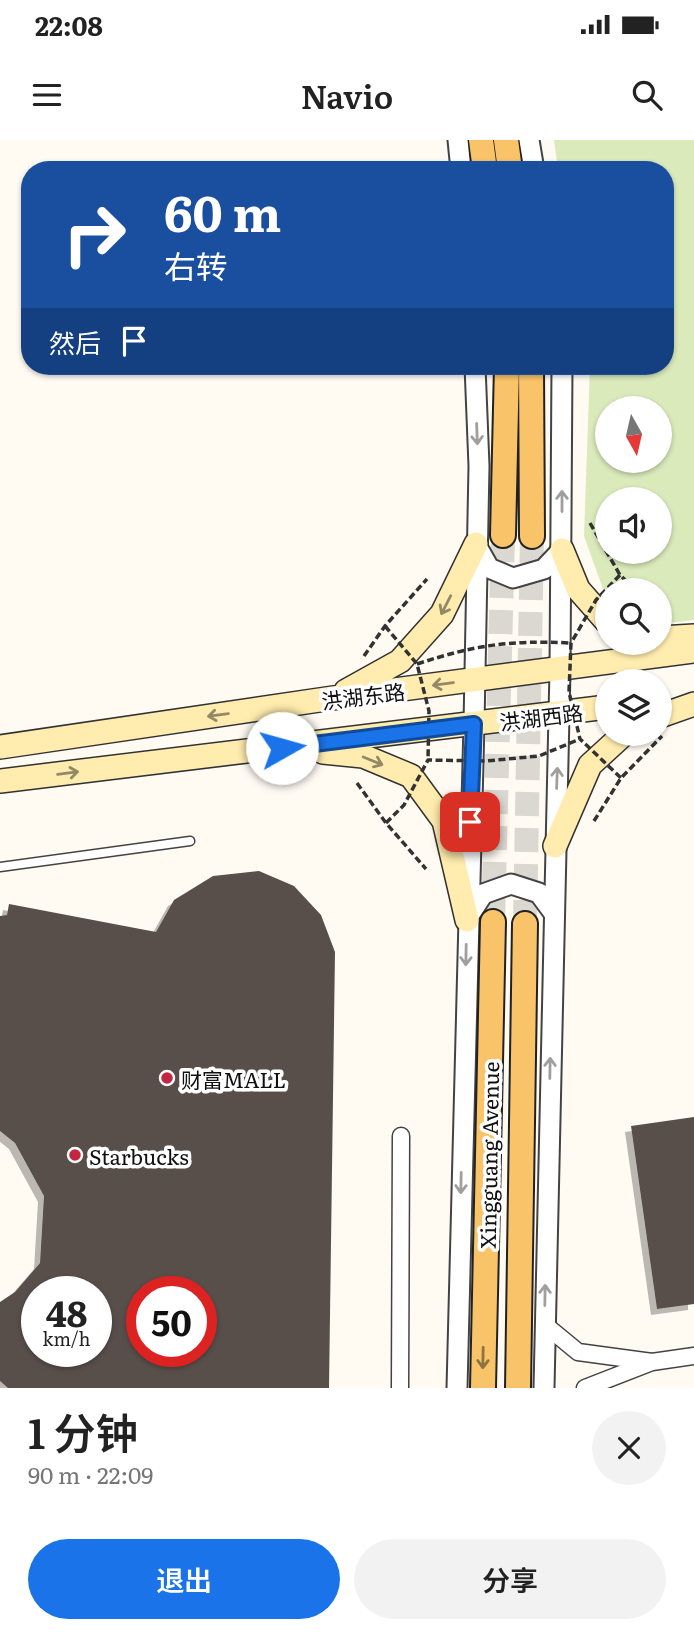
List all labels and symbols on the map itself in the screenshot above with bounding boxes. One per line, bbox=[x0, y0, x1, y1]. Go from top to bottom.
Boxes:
north arrow bbox=[595, 396, 672, 472]
one-way arrow bbox=[471, 422, 484, 445]
one-way arrow bbox=[555, 490, 569, 513]
one-way arrow bbox=[438, 594, 452, 615]
street label: 洪湖东路 bbox=[319, 674, 407, 716]
one-way arrow bbox=[433, 678, 455, 691]
street label: 洪湖西路 bbox=[497, 695, 585, 737]
one-way arrow bbox=[207, 709, 230, 722]
position arrow bbox=[245, 711, 319, 785]
one-way arrow bbox=[362, 755, 384, 768]
one-way arrow bbox=[56, 766, 79, 779]
one-way arrow bbox=[550, 766, 563, 789]
pin bbox=[440, 792, 500, 852]
one-way arrow bbox=[459, 943, 473, 966]
one-way arrow bbox=[543, 1057, 557, 1080]
street label: Xingguang Avenue bbox=[471, 1061, 505, 1249]
place label: 财富MALL bbox=[181, 1063, 286, 1094]
marker: 财富MALL bbox=[159, 1070, 175, 1086]
place label: Starbucks bbox=[89, 1140, 189, 1171]
marker: Starbucks bbox=[67, 1147, 83, 1163]
one-way arrow bbox=[454, 1171, 468, 1194]
speed limit sign: 50 bbox=[126, 1276, 217, 1367]
one-way arrow bbox=[538, 1284, 552, 1307]
one-way arrow bbox=[477, 1346, 490, 1369]

